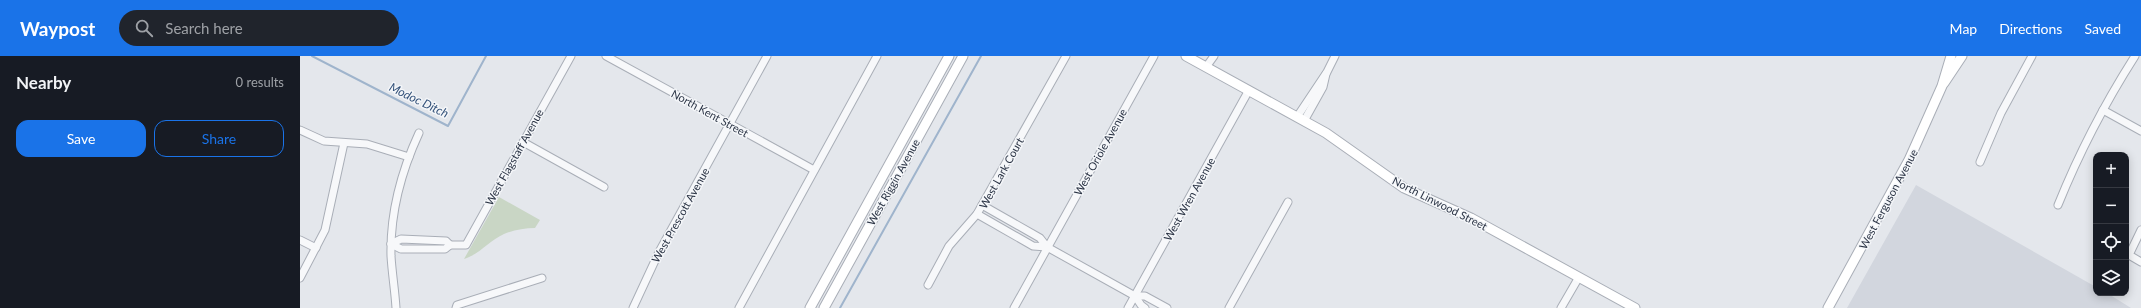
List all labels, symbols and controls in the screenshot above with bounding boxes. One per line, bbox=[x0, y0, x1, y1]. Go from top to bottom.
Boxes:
search box bbox=[119, 10, 399, 46]
text: Waypost bbox=[20, 17, 95, 40]
icon: search bbox=[133, 17, 155, 39]
text: Search here bbox=[165, 19, 243, 37]
text: Map bbox=[1950, 20, 1977, 37]
text: Directions bbox=[1999, 20, 2062, 37]
text: Saved bbox=[2084, 20, 2121, 37]
text: Nearby bbox=[16, 72, 71, 93]
text: 0 results bbox=[236, 74, 284, 90]
water label: Modoc Ditch bbox=[387, 79, 451, 121]
street label: North Kent Street bbox=[669, 87, 751, 140]
street label: West Flagstaff Avenue bbox=[482, 106, 546, 207]
street label: West Oriole Avenue bbox=[1071, 106, 1129, 198]
button: Save bbox=[16, 120, 146, 157]
button: Share bbox=[154, 120, 284, 157]
street label: West Lark Court bbox=[976, 135, 1026, 211]
street label: West Riggin Avenue bbox=[864, 136, 922, 227]
street label: West Ferguson Avenue bbox=[1856, 147, 1920, 251]
map controls bbox=[2093, 152, 2129, 296]
button: + bbox=[2093, 152, 2129, 188]
street label: West Wren Avenue bbox=[1161, 155, 1217, 243]
street label: West Prescott Avenue bbox=[648, 165, 712, 265]
street label: North Linwood Street bbox=[1390, 173, 1490, 233]
button: − bbox=[2093, 188, 2129, 224]
button: locate bbox=[2093, 224, 2129, 260]
button: layers bbox=[2093, 260, 2129, 296]

